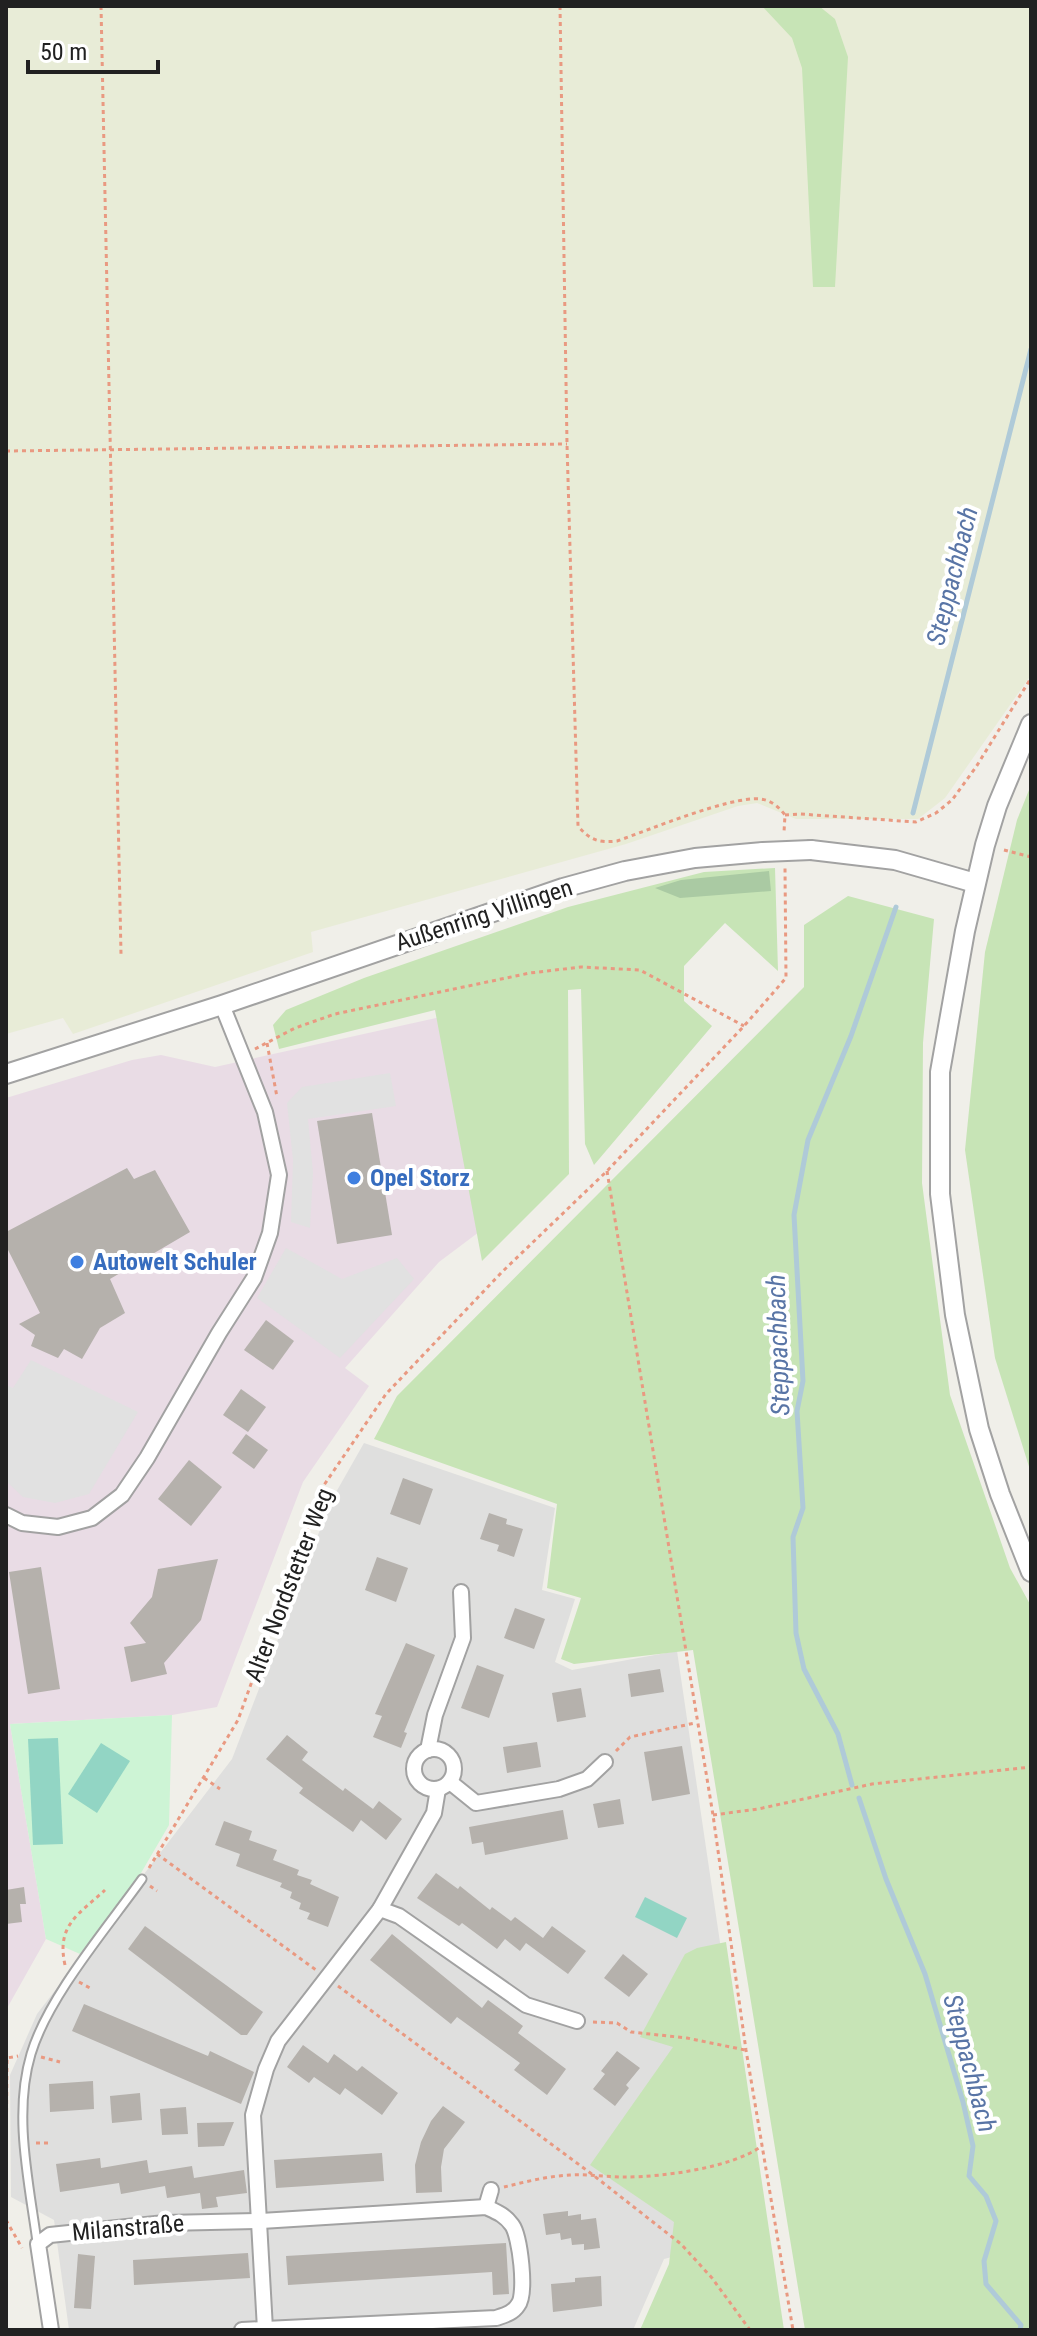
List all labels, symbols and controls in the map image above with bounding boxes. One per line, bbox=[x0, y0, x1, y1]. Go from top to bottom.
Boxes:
scale bar bbox=[28, 24, 158, 74]
text: 50 m bbox=[40, 38, 87, 66]
water label: Steppachbach bbox=[920, 504, 984, 648]
street label: Außenring Villingen bbox=[392, 873, 576, 957]
place label: Opel Storz bbox=[370, 1164, 470, 1192]
marker: Opel Storz bbox=[345, 1169, 363, 1187]
place label: Autowelt Schuler bbox=[93, 1248, 257, 1276]
marker: Autowelt Schuler bbox=[68, 1253, 86, 1271]
water label: Steppachbach bbox=[761, 1274, 795, 1416]
street label: Alter Nordstetter Weg bbox=[239, 1484, 339, 1686]
water label: Steppachbach bbox=[937, 1991, 1003, 2135]
street label: Milanstraße bbox=[71, 2209, 185, 2247]

